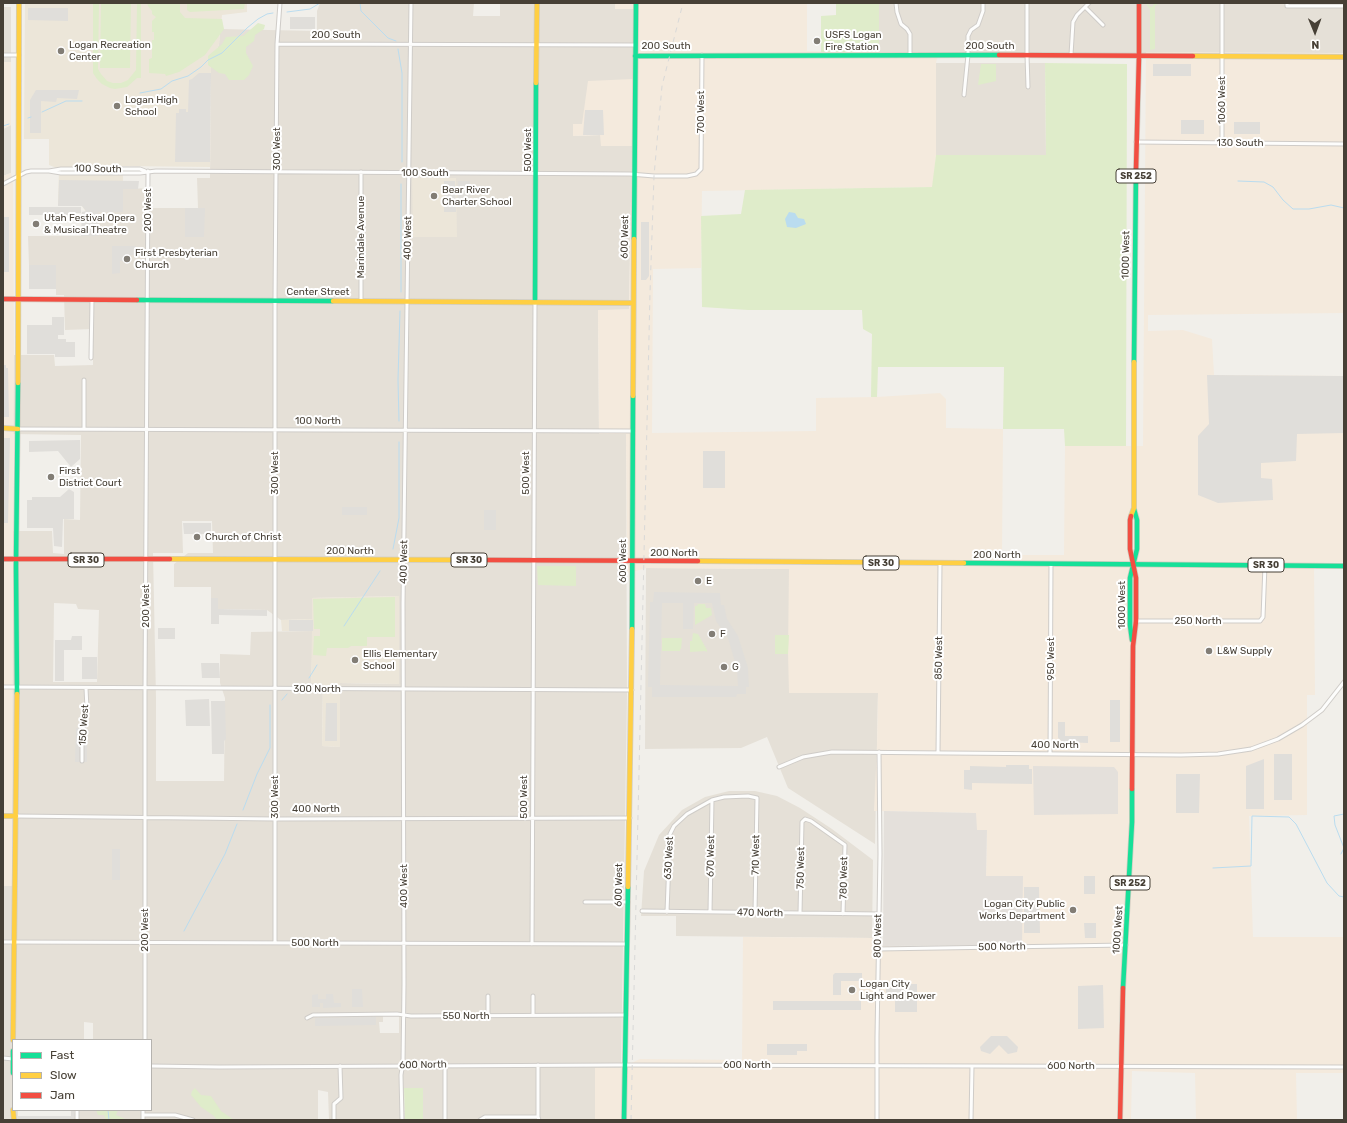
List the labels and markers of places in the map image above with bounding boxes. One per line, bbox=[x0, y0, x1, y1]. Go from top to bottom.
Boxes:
place label: USFS Logan Fire Station bbox=[825, 29, 881, 52]
marker: USFS Logan Fire Station bbox=[812, 36, 822, 46]
place label: Logan Recreation Center bbox=[69, 39, 151, 62]
marker: Logan Recreation Center bbox=[56, 46, 66, 56]
place label: Logan High School bbox=[125, 94, 178, 118]
marker: Logan High School bbox=[112, 101, 122, 111]
place label: Bear River Charter School bbox=[442, 184, 512, 208]
marker: Bear River Charter School bbox=[429, 191, 439, 201]
place label: Utah Festival Opera & Musical Theatre bbox=[44, 212, 135, 236]
marker: Utah Festival Opera & Musical Theatre bbox=[31, 219, 41, 229]
place label: First Presbyterian Church bbox=[135, 247, 218, 270]
marker: First Presbyterian Church bbox=[122, 254, 132, 264]
place label: First District Court bbox=[59, 465, 122, 488]
marker: First District Court bbox=[46, 472, 56, 482]
place label: Church of Christ bbox=[205, 531, 281, 543]
marker: Church of Christ bbox=[192, 532, 202, 542]
place label: E bbox=[706, 575, 712, 587]
marker: E bbox=[693, 576, 703, 586]
place label: F bbox=[720, 628, 726, 640]
marker: F bbox=[707, 629, 717, 639]
place label: L&W Supply bbox=[1217, 645, 1272, 657]
marker: L&W Supply bbox=[1204, 646, 1214, 656]
place label: Ellis Elementary School bbox=[363, 648, 437, 672]
marker: Ellis Elementary School bbox=[350, 655, 360, 665]
place label: G bbox=[732, 661, 739, 673]
marker: G bbox=[719, 662, 729, 672]
place label: Logan City Public Works Department bbox=[979, 898, 1065, 922]
marker: Logan City Public Works Department bbox=[1068, 905, 1078, 915]
place label: Logan City Light and Power bbox=[860, 978, 936, 1002]
marker: Logan City Light and Power bbox=[847, 985, 857, 995]

